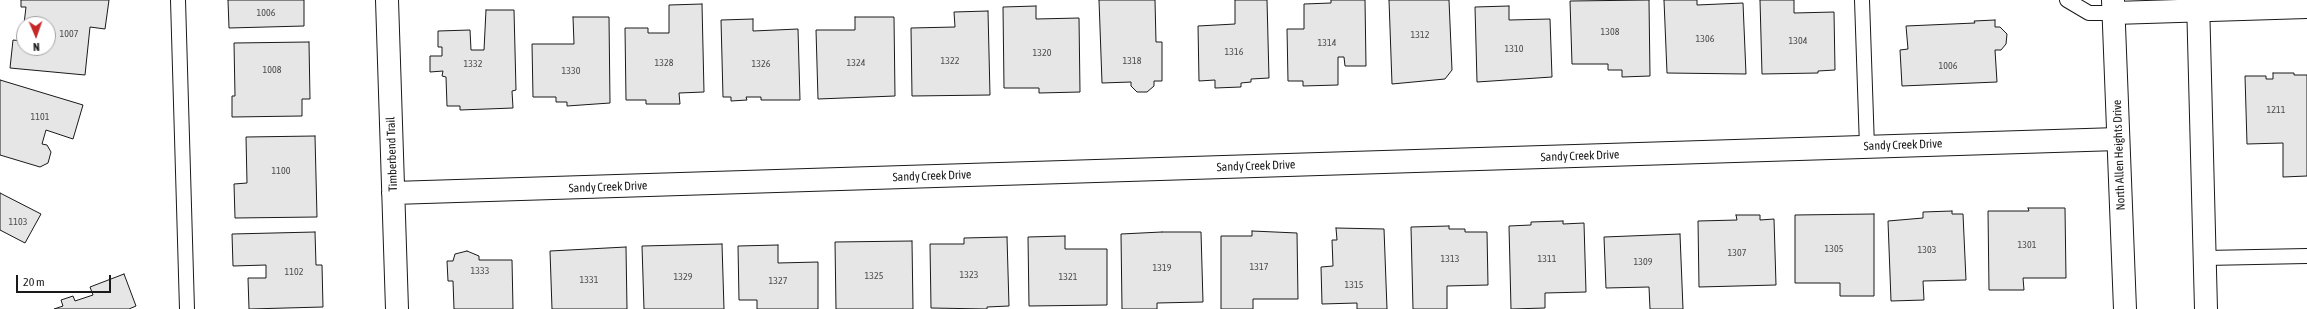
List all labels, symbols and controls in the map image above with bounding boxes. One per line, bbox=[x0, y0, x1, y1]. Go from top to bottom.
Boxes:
house number: 1006 bbox=[257, 7, 275, 19]
north arrow bbox=[16, 16, 56, 56]
house number: 1308 bbox=[1601, 26, 1619, 38]
house number: 1007 bbox=[60, 28, 78, 40]
house number: 1312 bbox=[1411, 29, 1429, 41]
house number: 1306 bbox=[1696, 33, 1714, 45]
house number: 1304 bbox=[1789, 35, 1807, 47]
house number: 1314 bbox=[1318, 37, 1336, 49]
text: N bbox=[33, 41, 40, 53]
house number: 1310 bbox=[1505, 43, 1523, 55]
house number: 1316 bbox=[1225, 46, 1243, 58]
house number: 1320 bbox=[1033, 47, 1051, 59]
house number: 1322 bbox=[941, 55, 959, 67]
house number: 1318 bbox=[1123, 55, 1141, 67]
house number: 1328 bbox=[655, 57, 673, 69]
house number: 1324 bbox=[847, 57, 865, 69]
house number: 1332 bbox=[464, 58, 482, 70]
house number: 1326 bbox=[752, 58, 770, 70]
house number: 1006 bbox=[1939, 60, 1957, 72]
house number: 1008 bbox=[263, 64, 281, 76]
house number: 1330 bbox=[562, 65, 580, 77]
street label: North Allen Heights Drive bbox=[2110, 99, 2128, 211]
house number: 1211 bbox=[2267, 104, 2285, 116]
house number: 1101 bbox=[31, 111, 49, 123]
street label: Timberbend Trail bbox=[383, 116, 401, 192]
street label: Sandy Creek Drive bbox=[1863, 136, 1943, 154]
street label: Sandy Creek Drive bbox=[1540, 147, 1620, 165]
street label: Sandy Creek Drive bbox=[1216, 157, 1296, 175]
house number: 1100 bbox=[272, 165, 290, 177]
street label: Sandy Creek Drive bbox=[892, 167, 972, 185]
street label: Sandy Creek Drive bbox=[568, 178, 648, 196]
house number: 1103 bbox=[9, 216, 27, 228]
house number: 1301 bbox=[2018, 239, 2036, 251]
house number: 1305 bbox=[1825, 243, 1843, 255]
house number: 1303 bbox=[1918, 244, 1936, 256]
house number: 1307 bbox=[1728, 247, 1746, 259]
house number: 1313 bbox=[1441, 253, 1459, 265]
house number: 1311 bbox=[1538, 253, 1556, 265]
house number: 1309 bbox=[1634, 256, 1652, 268]
house number: 1317 bbox=[1250, 261, 1268, 273]
house number: 1319 bbox=[1153, 262, 1171, 274]
house number: 1333 bbox=[471, 265, 489, 277]
house number: 1102 bbox=[285, 266, 303, 278]
scale bar bbox=[18, 267, 113, 293]
house number: 1323 bbox=[960, 269, 978, 281]
house number: 1325 bbox=[865, 270, 883, 282]
house number: 1329 bbox=[674, 271, 692, 283]
house number: 1321 bbox=[1059, 271, 1077, 283]
house number: 1331 bbox=[580, 274, 598, 286]
text: 20 m bbox=[23, 275, 45, 289]
house number: 1327 bbox=[769, 275, 787, 287]
house number: 1315 bbox=[1345, 279, 1363, 291]

